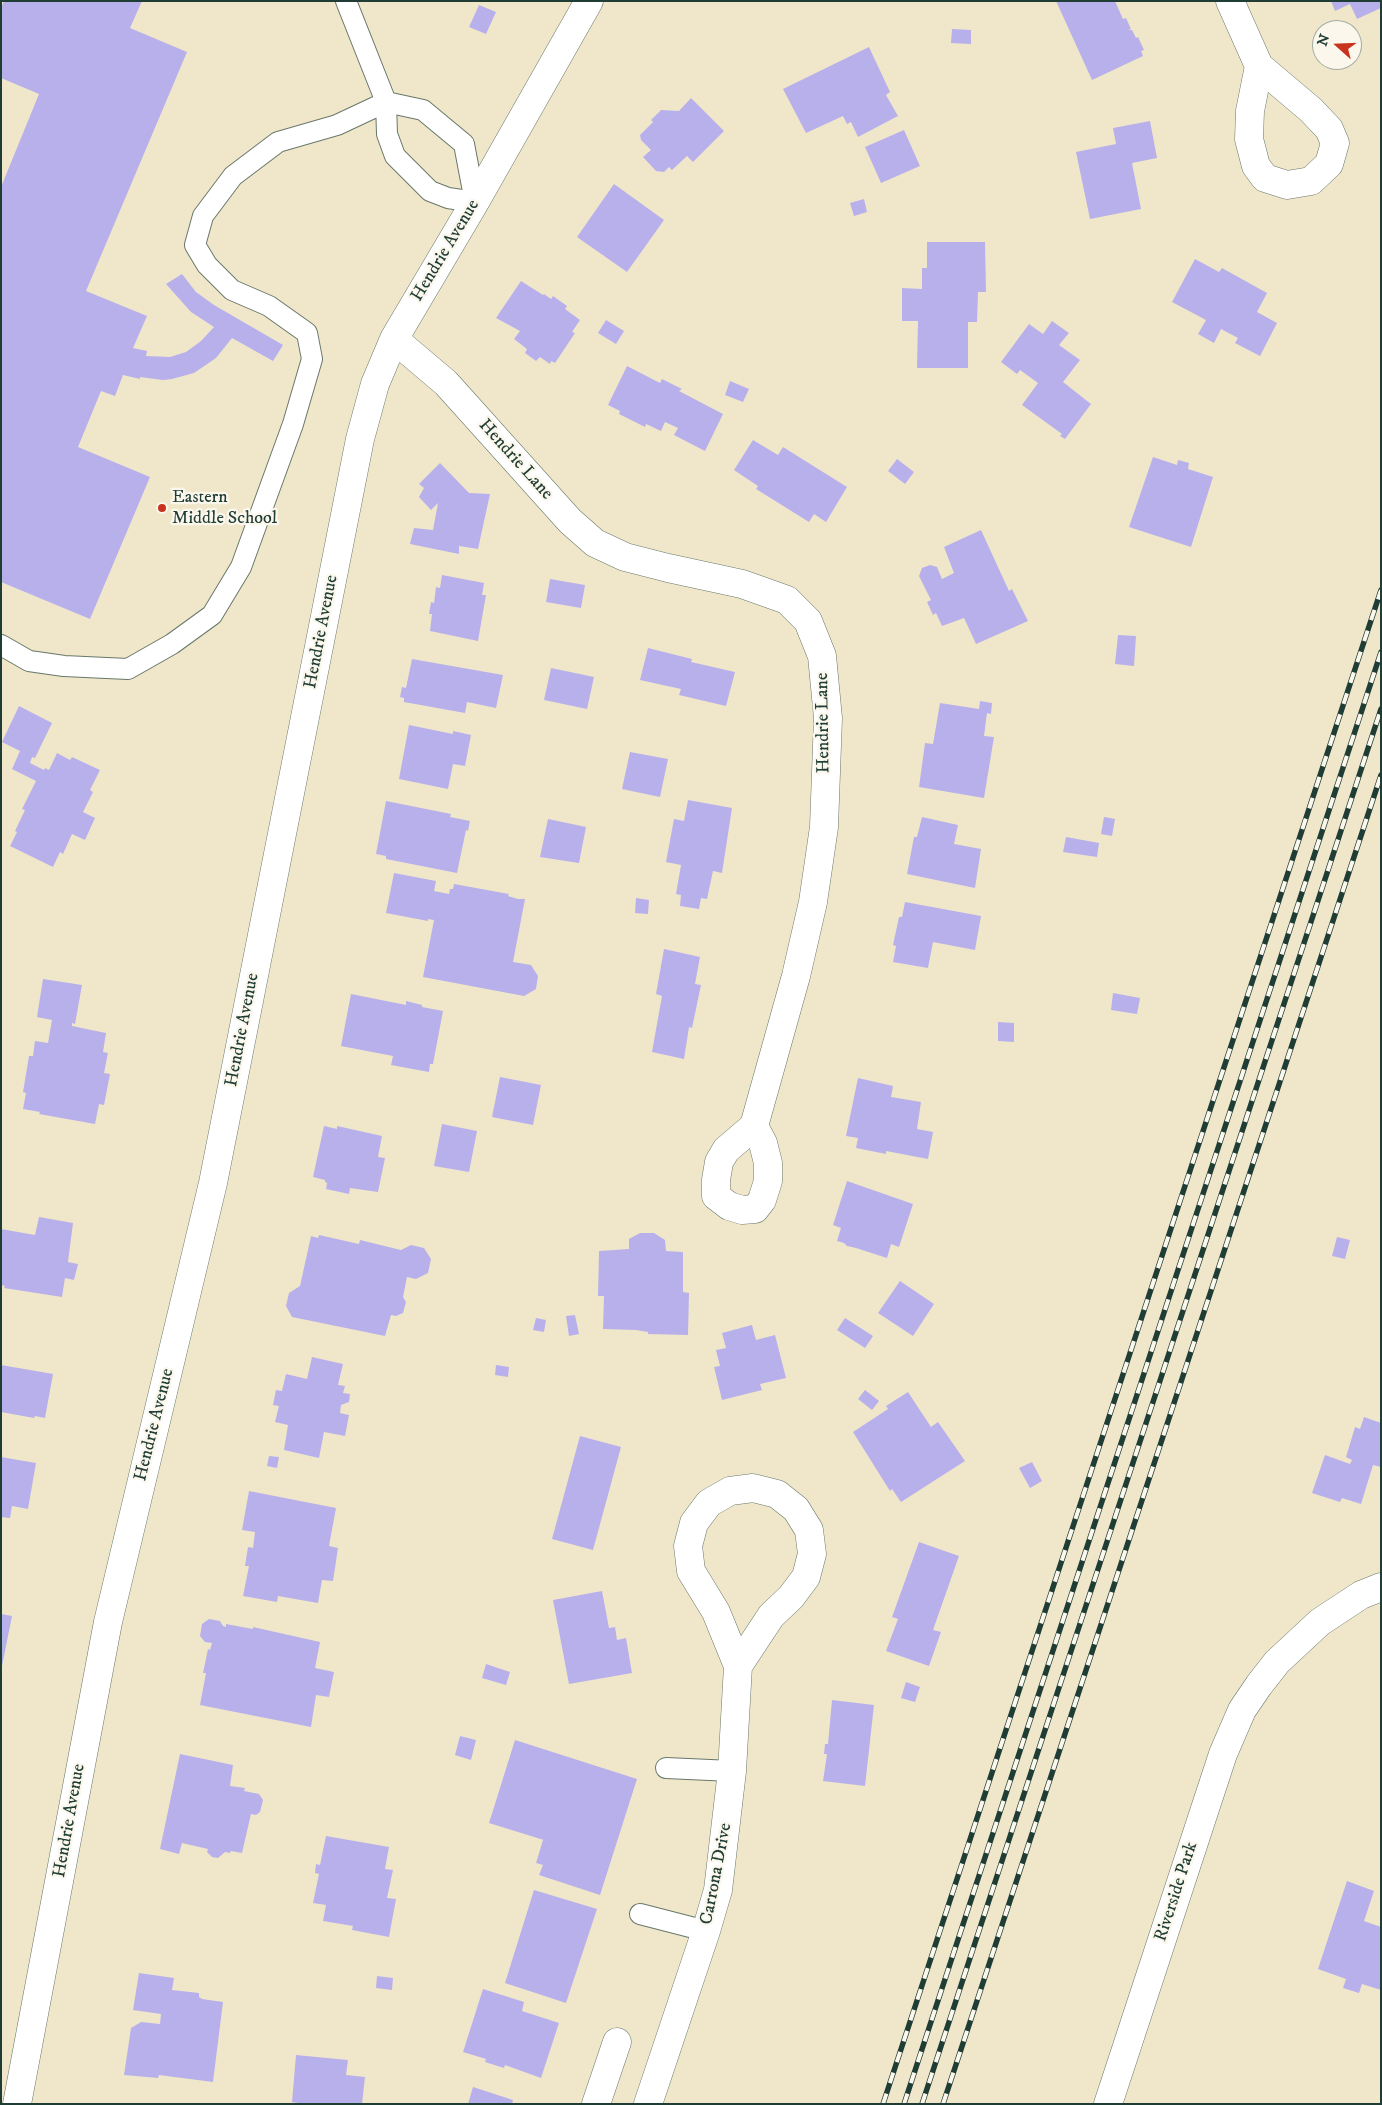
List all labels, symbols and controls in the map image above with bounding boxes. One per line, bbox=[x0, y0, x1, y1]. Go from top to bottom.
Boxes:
north arrow bbox=[1312, 20, 1362, 70]
text: N bbox=[1313, 32, 1334, 49]
street label: Hendrie Avenue bbox=[407, 196, 485, 306]
street label: Hendrie Lane bbox=[473, 415, 557, 505]
place label: Eastern Middle School bbox=[172, 487, 277, 530]
marker: Eastern Middle School bbox=[156, 502, 168, 514]
street label: Hendrie Avenue bbox=[300, 573, 344, 691]
street label: Hendrie Lane bbox=[812, 672, 836, 774]
street label: Hendrie Avenue bbox=[221, 971, 265, 1089]
street label: Hendrie Avenue bbox=[131, 1367, 179, 1483]
street label: Hendrie Avenue bbox=[49, 1762, 91, 1880]
street label: Carrona Drive bbox=[697, 1822, 737, 1926]
street label: Riverside Park bbox=[1151, 1840, 1203, 1944]

